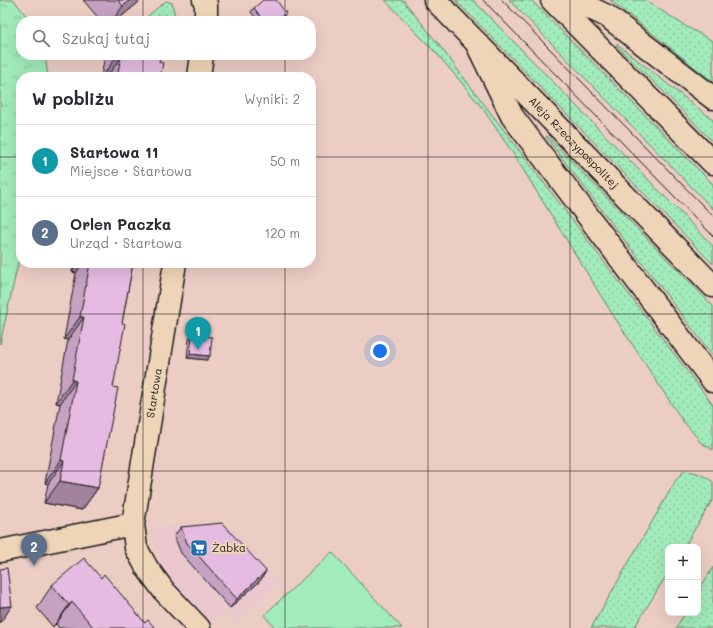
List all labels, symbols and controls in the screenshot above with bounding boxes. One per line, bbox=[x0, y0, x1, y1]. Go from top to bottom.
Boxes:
search box bbox=[16, 16, 316, 60]
icon: search bbox=[30, 27, 52, 49]
text: Szukaj tutaj bbox=[62, 28, 150, 48]
text: W pobliżu bbox=[32, 87, 114, 109]
text: Wyniki: 2 bbox=[244, 90, 300, 107]
street label: Aleja Rzeczypospolitej bbox=[526, 93, 622, 192]
text: Startowa 11 bbox=[70, 142, 158, 162]
text: 1 bbox=[42, 152, 48, 169]
text: 50 m bbox=[270, 152, 300, 169]
text: Miejsce · Startowa bbox=[70, 162, 192, 179]
text: Orlen Paczka bbox=[70, 214, 171, 234]
text: 2 bbox=[41, 224, 49, 241]
text: 120 m bbox=[264, 224, 300, 241]
text: Urząd · Startowa bbox=[70, 234, 182, 251]
pin: 1 bbox=[185, 317, 211, 350]
your location bbox=[370, 341, 390, 361]
street label: Startowa bbox=[142, 367, 165, 419]
pin: 2 bbox=[21, 533, 47, 566]
supermarket icon: Żabka bbox=[189, 538, 209, 558]
place label: Żabka bbox=[212, 540, 246, 555]
map controls bbox=[665, 544, 701, 616]
button: + bbox=[665, 544, 701, 580]
button: − bbox=[665, 580, 701, 616]

